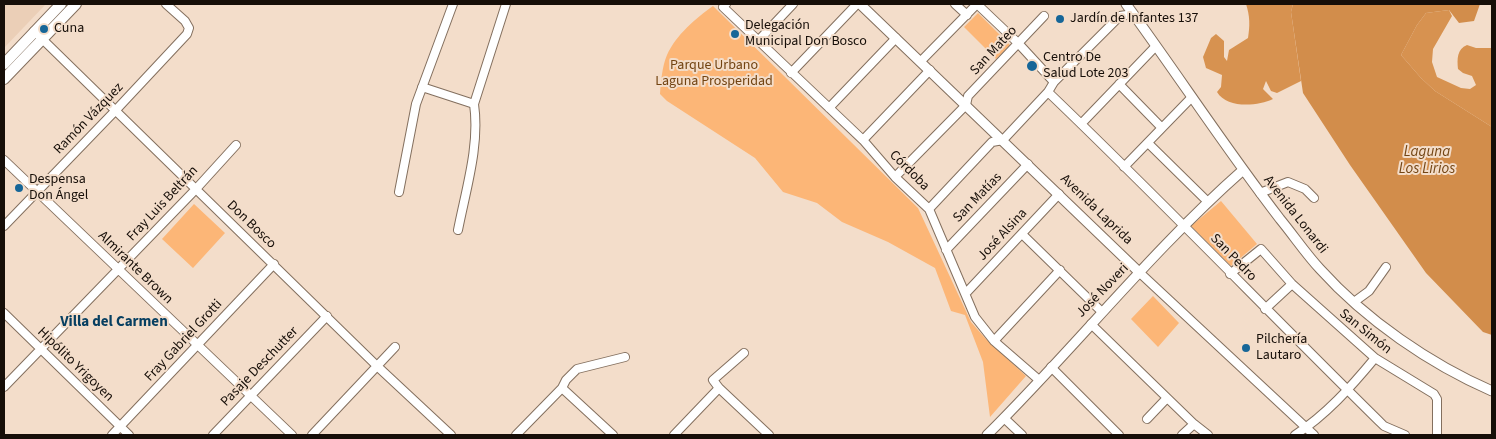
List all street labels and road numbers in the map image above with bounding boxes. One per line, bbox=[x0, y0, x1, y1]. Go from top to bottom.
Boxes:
street label: San Mateo bbox=[967, 23, 1021, 79]
street label: Ramón Vázquez bbox=[51, 80, 127, 158]
street label: Córdoba bbox=[885, 147, 933, 195]
street label: Fray Luis Beltrán bbox=[124, 163, 202, 245]
street label: San Matías bbox=[950, 169, 1006, 227]
street label: Avenida Laprida bbox=[1056, 171, 1136, 249]
street label: Avenida Lonardi bbox=[1259, 173, 1331, 257]
street label: Don Bosco bbox=[223, 197, 279, 253]
street label: José Alsina bbox=[975, 205, 1031, 265]
street label: Almirante Brown bbox=[94, 228, 176, 308]
street label: San Pedro bbox=[1206, 231, 1260, 285]
street label: José Noveri bbox=[1073, 261, 1133, 321]
street label: Fray Gabriel Grotti bbox=[142, 297, 226, 385]
street label: San Simón bbox=[1335, 306, 1395, 358]
street label: Hipólito Yrigoyen bbox=[33, 324, 117, 406]
street label: Pasaje Deschutter bbox=[218, 324, 302, 410]

